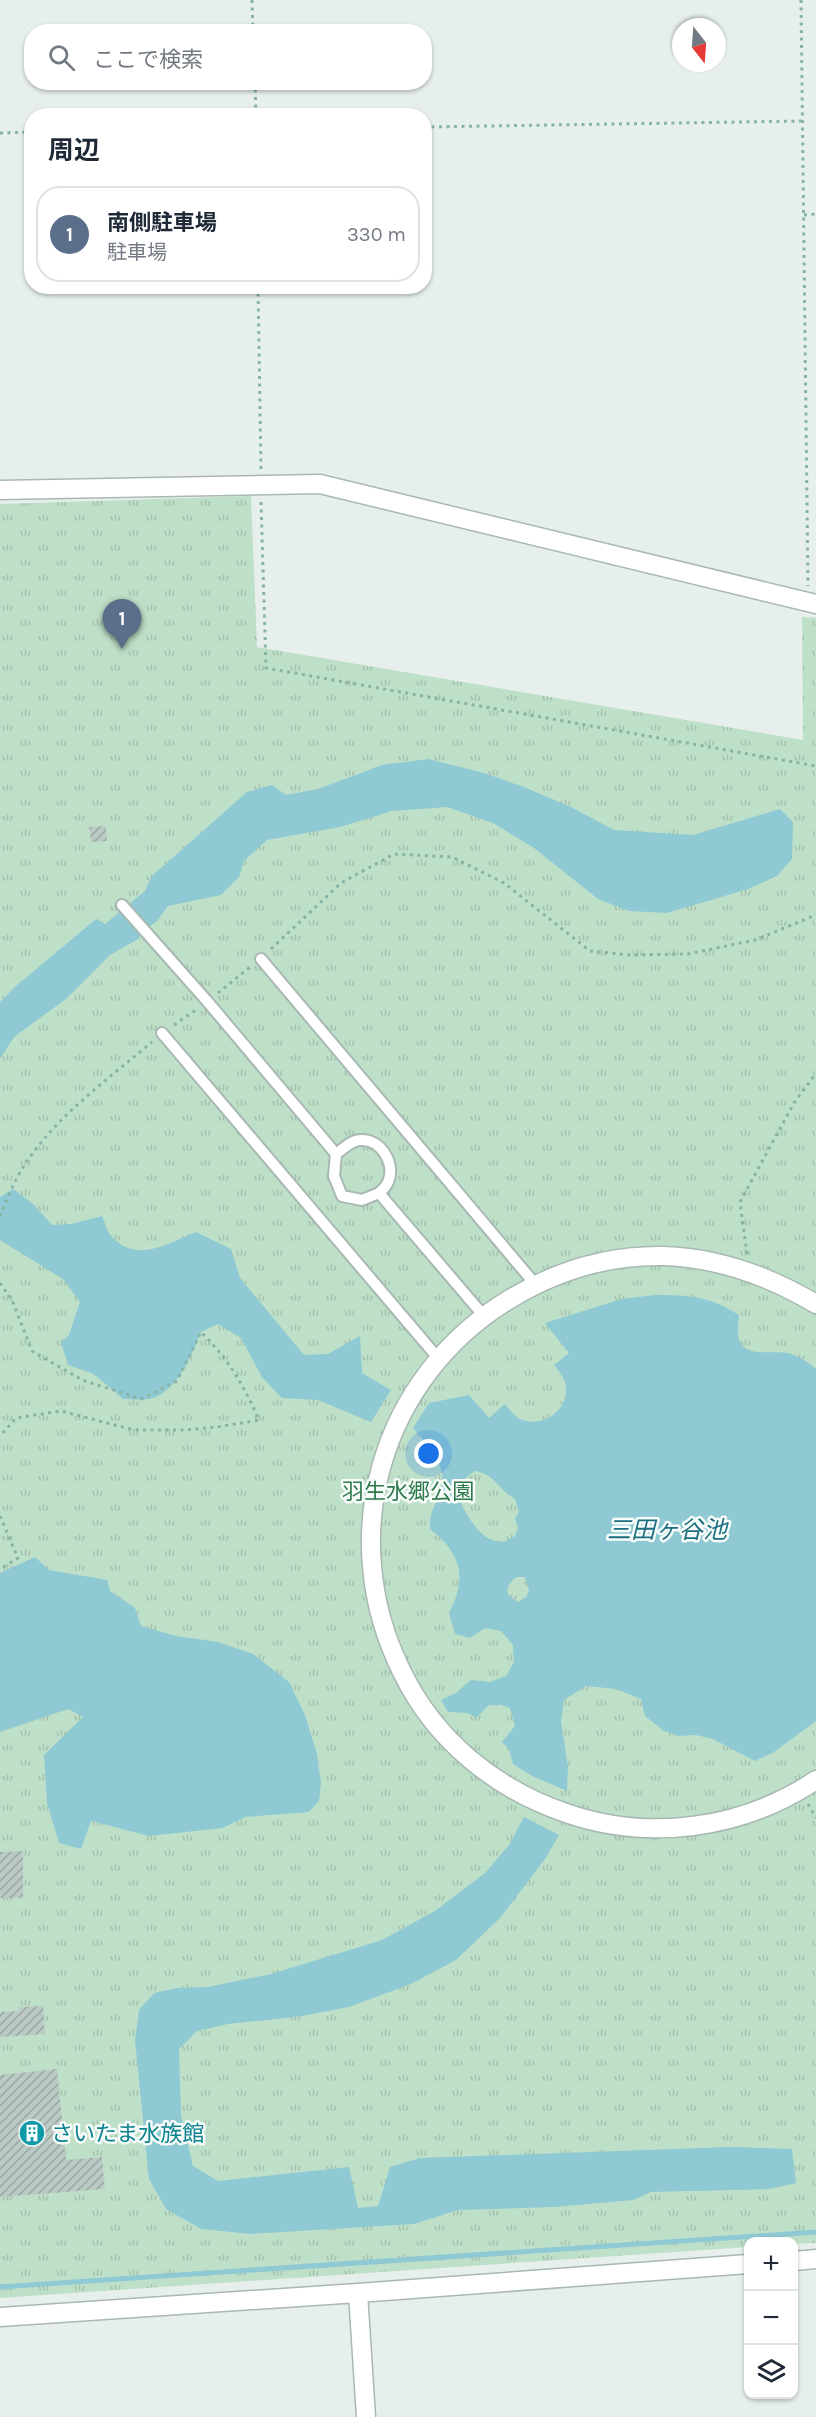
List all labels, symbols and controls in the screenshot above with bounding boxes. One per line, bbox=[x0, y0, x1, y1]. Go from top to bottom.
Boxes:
north arrow bbox=[672, 18, 726, 72]
search box bbox=[24, 24, 432, 90]
icon: search bbox=[45, 41, 78, 74]
text: ここで検索 bbox=[93, 47, 203, 73]
text: 周辺 bbox=[48, 135, 100, 166]
text: 南側駐車場 bbox=[107, 210, 217, 236]
text: 1 bbox=[66, 223, 73, 246]
text: 330 m bbox=[347, 223, 406, 246]
text: 駐車場 bbox=[107, 241, 167, 264]
pin: 1 bbox=[102, 600, 142, 649]
your location bbox=[414, 1439, 443, 1468]
park label: 羽生水郷公園 bbox=[342, 1479, 474, 1505]
water label: 三田ヶ谷池 bbox=[607, 1516, 729, 1544]
building icon: さいたま水族館 bbox=[17, 2118, 47, 2148]
place label: さいたま水族館 bbox=[51, 2121, 204, 2147]
map controls bbox=[744, 2237, 798, 2399]
button: + bbox=[744, 2237, 798, 2291]
button: − bbox=[744, 2291, 798, 2345]
button: layers bbox=[744, 2345, 798, 2399]

